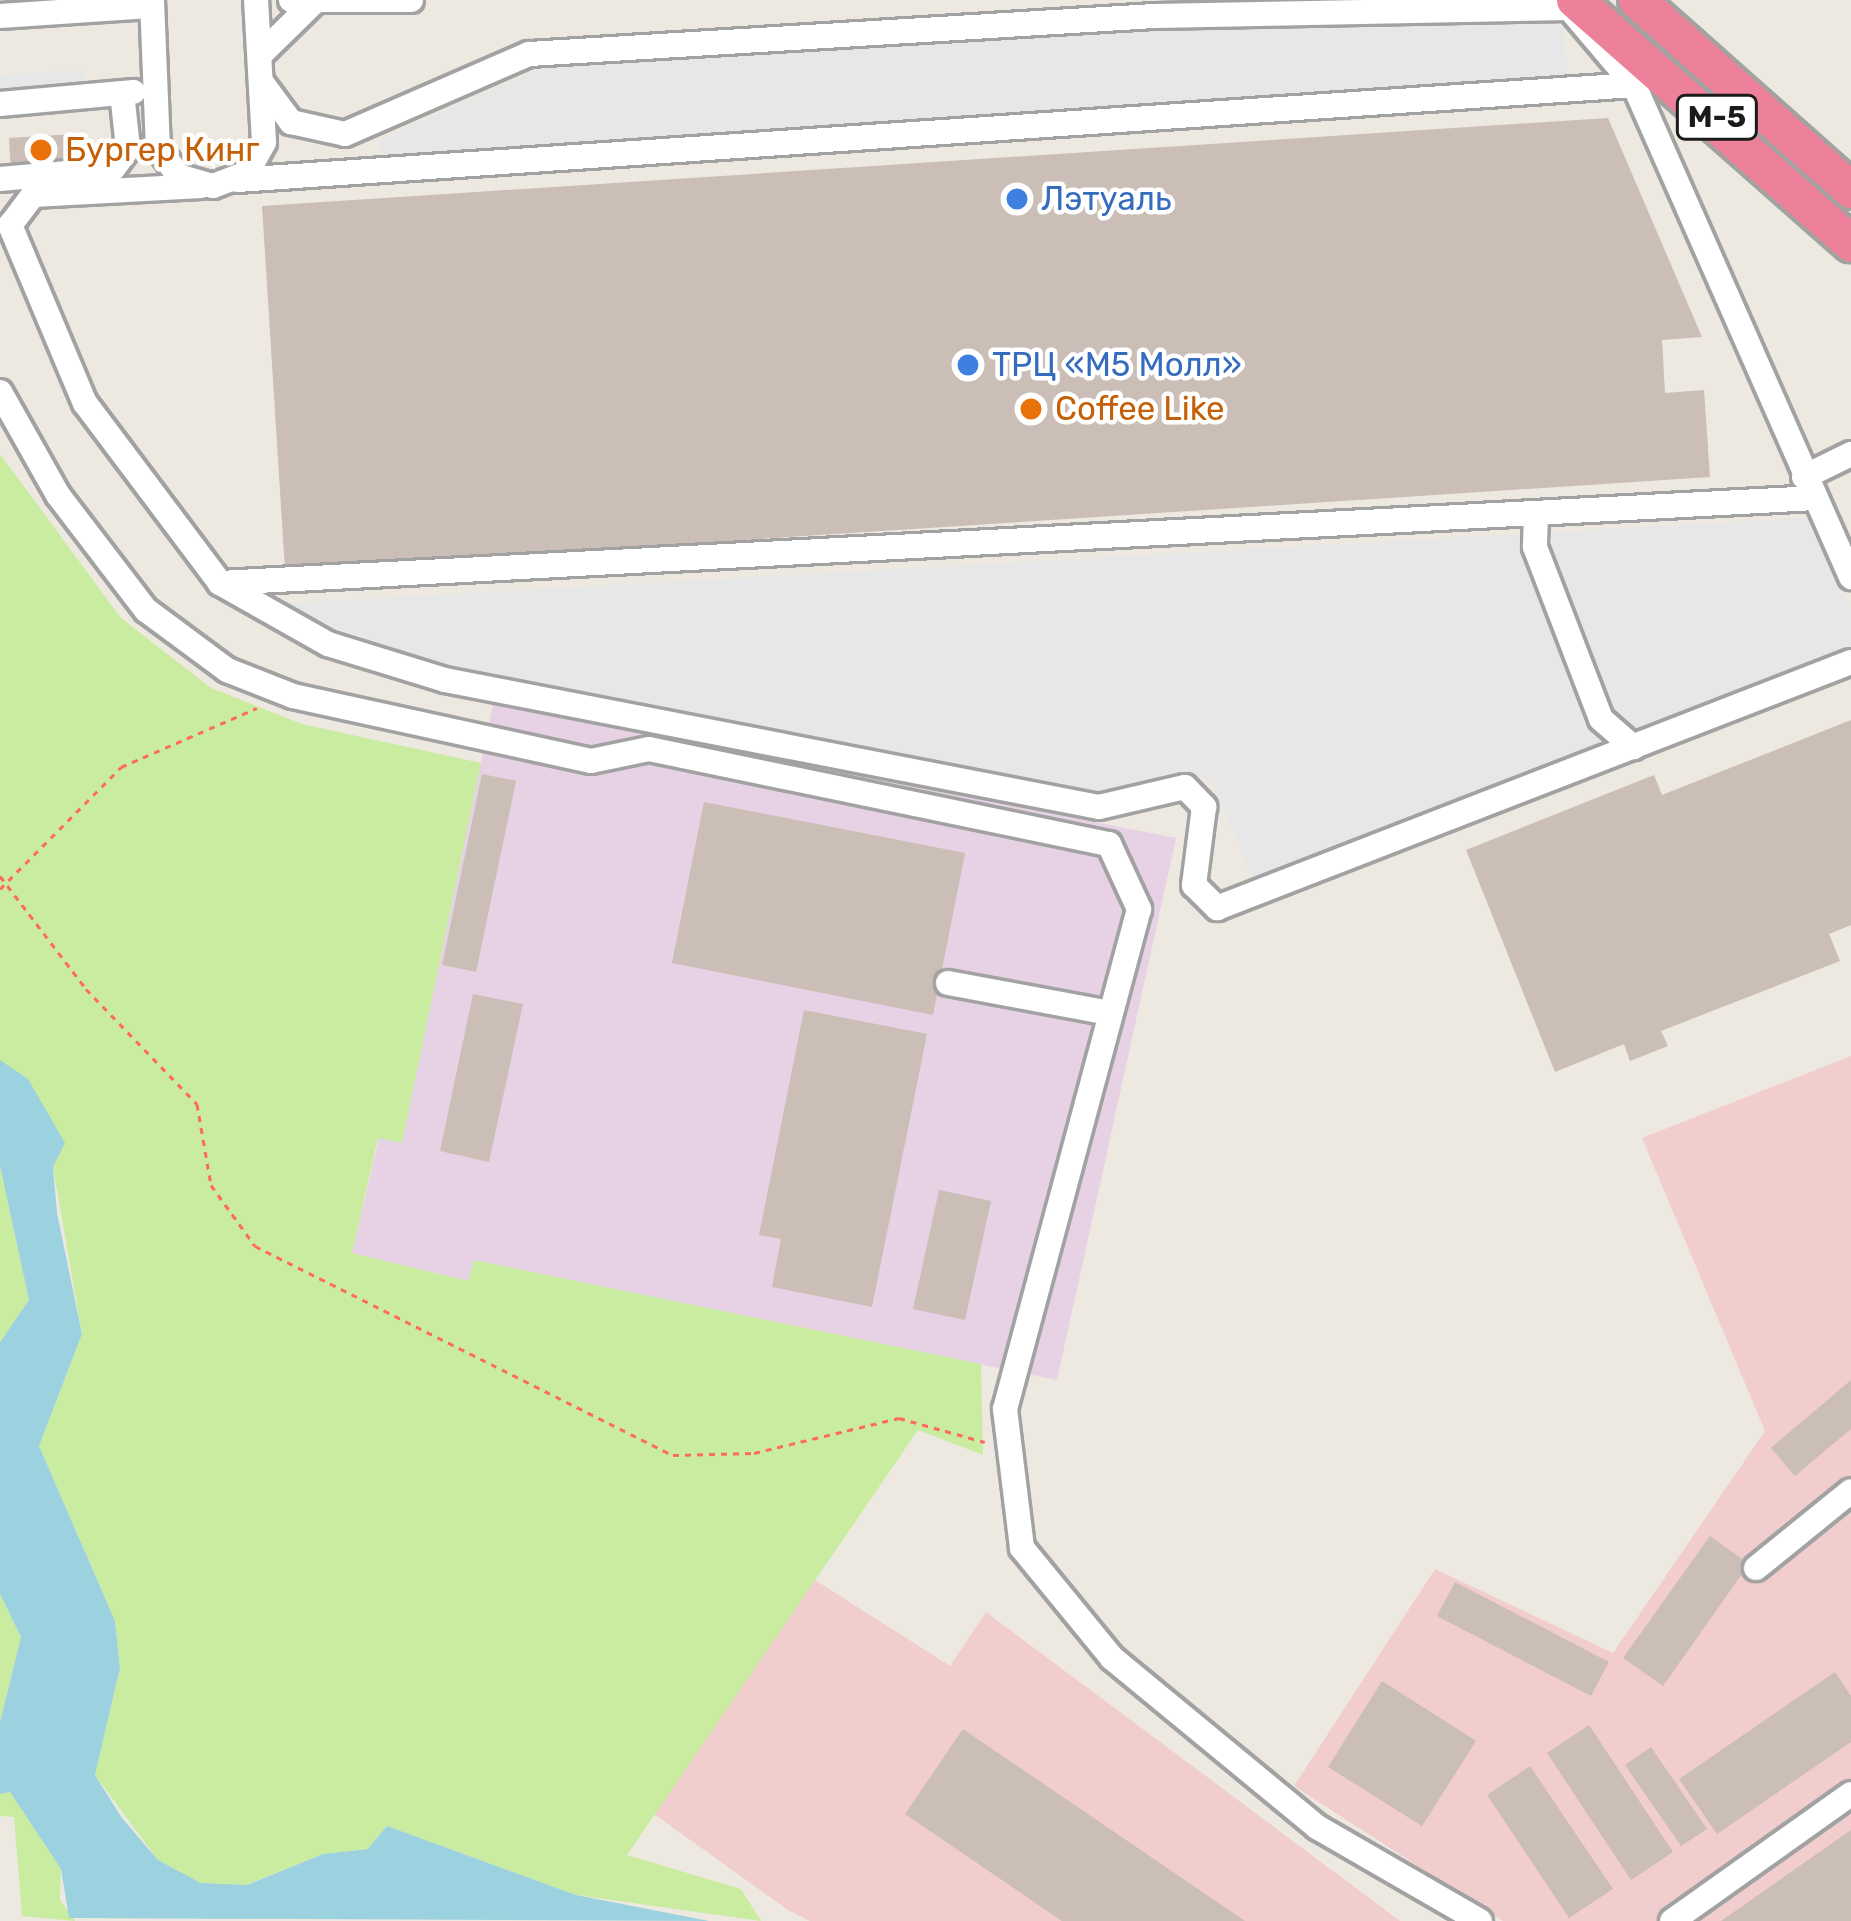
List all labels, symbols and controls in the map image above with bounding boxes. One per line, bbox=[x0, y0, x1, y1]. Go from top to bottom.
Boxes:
road number: М-5 bbox=[1675, 93, 1759, 141]
place label: Бургер Кинг bbox=[65, 130, 259, 170]
marker: Бургер Кинг bbox=[28, 137, 54, 163]
place label: Лэтуаль bbox=[1041, 179, 1171, 219]
marker: Лэтуаль bbox=[1004, 186, 1030, 212]
place label: ТРЦ «М5 Молл» bbox=[992, 345, 1242, 385]
marker: ТРЦ «М5 Молл» bbox=[955, 352, 981, 378]
place label: Coffee Like bbox=[1055, 389, 1225, 429]
marker: Coffee Like bbox=[1018, 396, 1044, 422]

